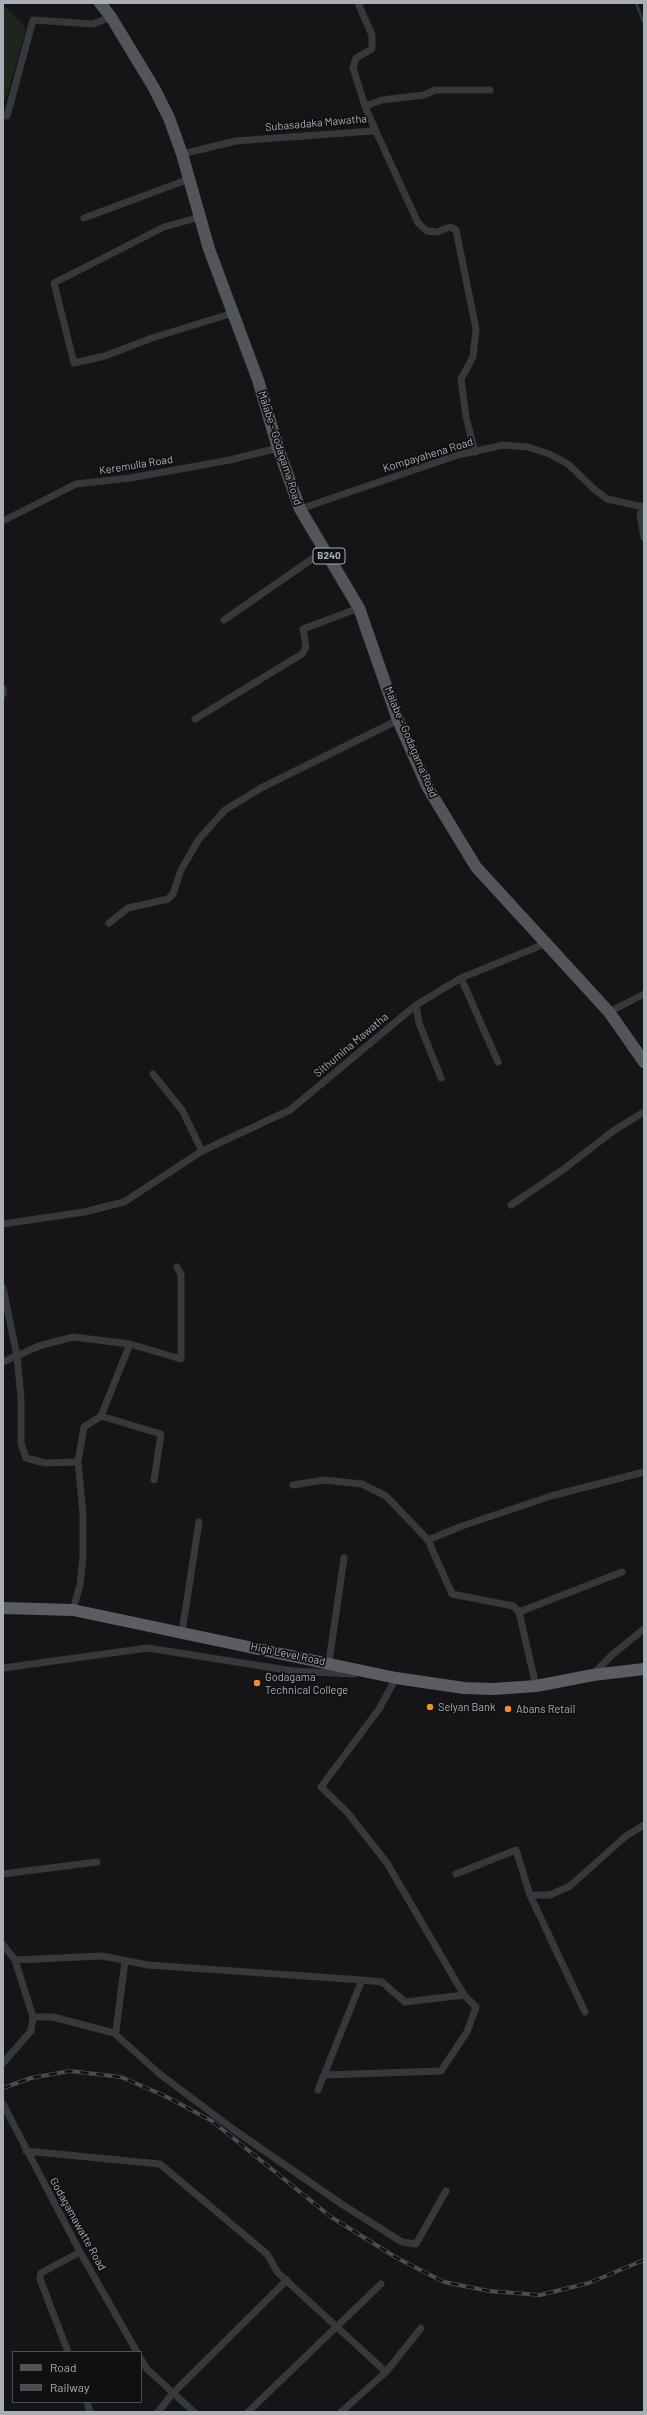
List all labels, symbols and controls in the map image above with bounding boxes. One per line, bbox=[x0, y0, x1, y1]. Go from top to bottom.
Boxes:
street label: Subasadaka Mawatha bbox=[265, 112, 367, 134]
street label: Malabe - Godagama Road bbox=[255, 389, 305, 507]
street label: Kompayahena Road bbox=[381, 435, 475, 475]
street label: Keremulla Road bbox=[98, 453, 174, 477]
road number: B240 bbox=[313, 548, 345, 564]
street label: Malabe - Godagama Road bbox=[382, 685, 440, 799]
street label: Sithumina Mawatha bbox=[311, 1010, 391, 1080]
street label: High Level Road bbox=[249, 1640, 327, 1668]
place label: Godagama Technical College bbox=[265, 1670, 348, 1696]
marker: Godagama Technical College bbox=[252, 1678, 262, 1688]
place label: Selyan Bank bbox=[438, 1700, 495, 1714]
marker: Selyan Bank bbox=[425, 1702, 435, 1712]
place label: Abans Retail bbox=[516, 1702, 575, 1716]
marker: Abans Retail bbox=[503, 1704, 513, 1714]
street label: Godagamawatte Road bbox=[47, 2175, 109, 2273]
legend bbox=[12, 2351, 142, 2403]
text: Road bbox=[50, 2360, 77, 2374]
text: Railway bbox=[50, 2380, 89, 2394]

